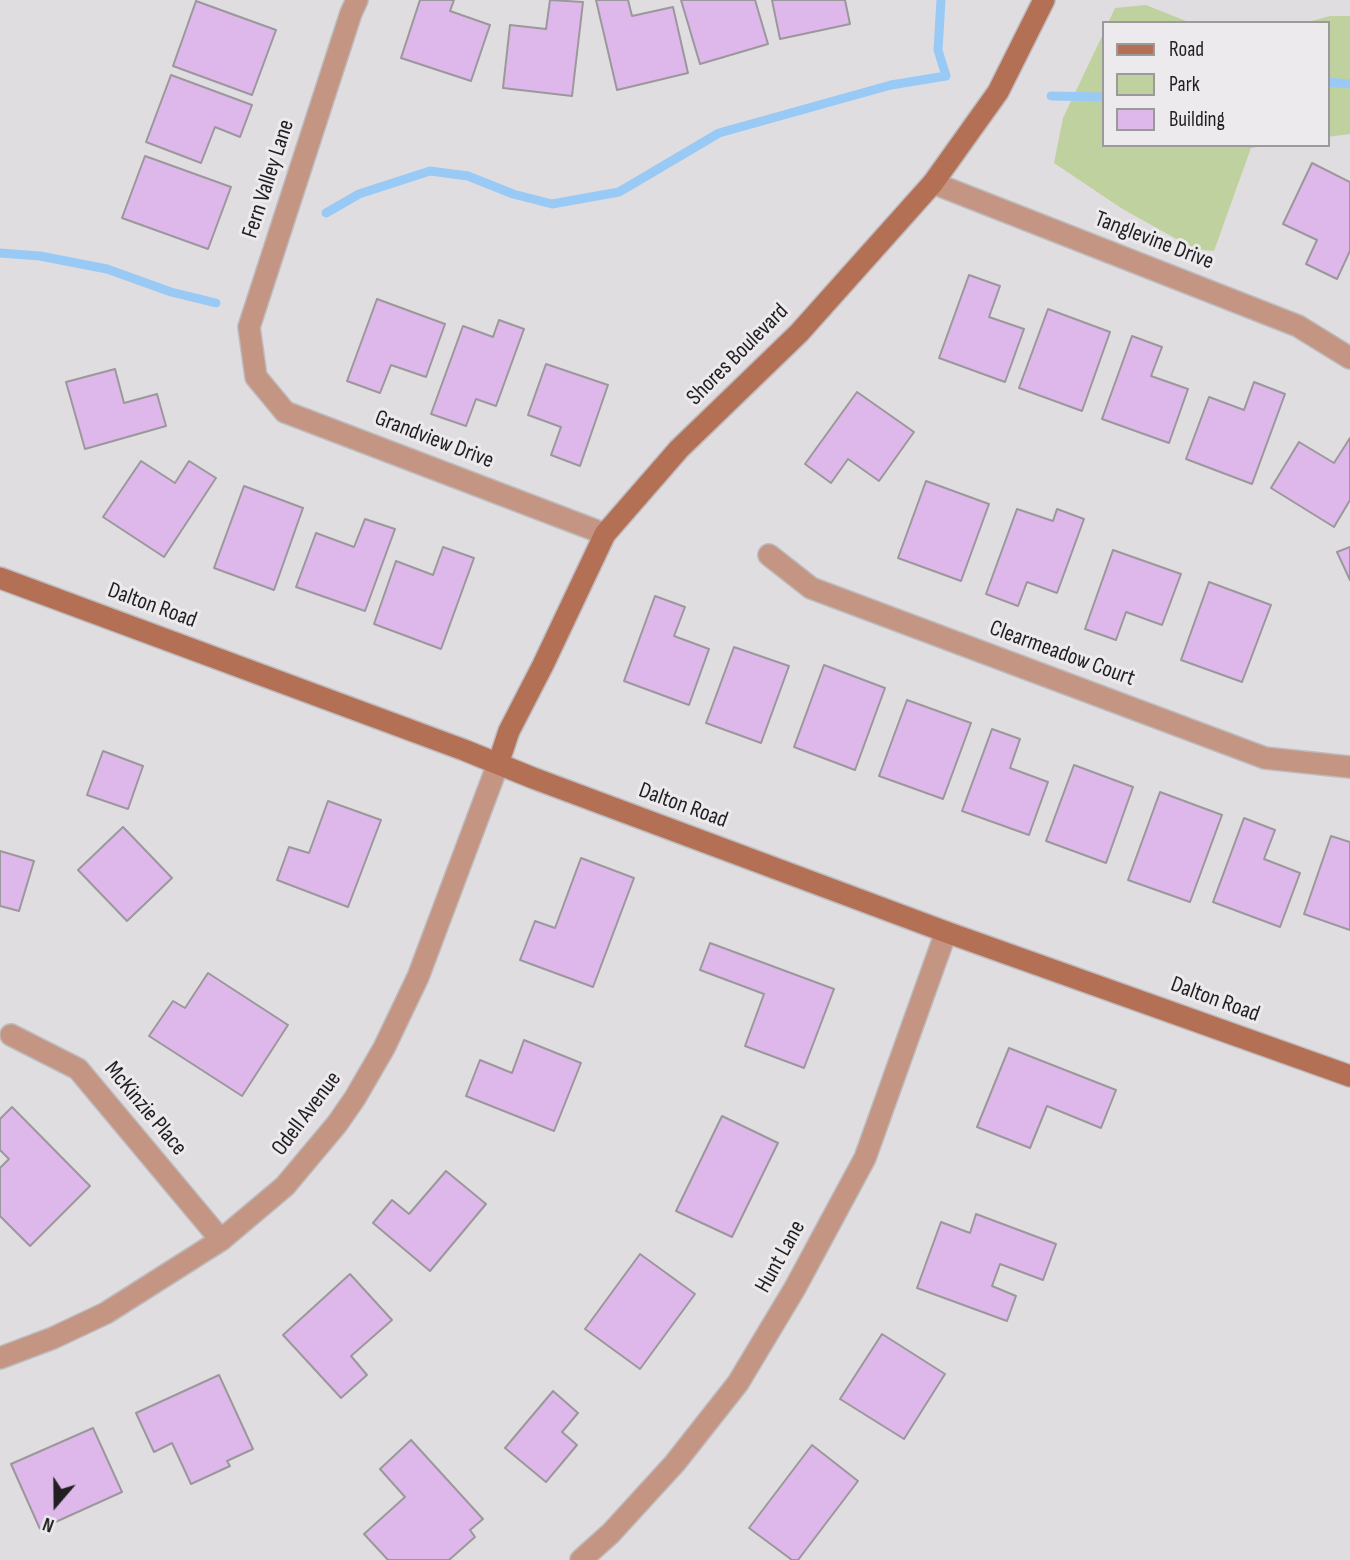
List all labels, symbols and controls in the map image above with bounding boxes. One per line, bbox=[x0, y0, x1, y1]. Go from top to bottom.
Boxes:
legend bbox=[1102, 21, 1329, 147]
text: Road bbox=[1169, 37, 1204, 62]
text: Park bbox=[1169, 72, 1200, 97]
text: Building bbox=[1169, 107, 1225, 132]
street label: Fern Valley Lane bbox=[237, 116, 301, 242]
street label: Tanglevine Drive bbox=[1091, 206, 1217, 276]
street label: Shores Boulevard bbox=[681, 298, 795, 412]
street label: Grandview Drive bbox=[371, 405, 497, 475]
street label: Dalton Road bbox=[104, 577, 200, 635]
street label: Clearmeadow Court bbox=[986, 615, 1138, 693]
street label: Dalton Road bbox=[635, 777, 731, 835]
street label: Dalton Road bbox=[1167, 971, 1263, 1029]
street label: McKinzie Place bbox=[98, 1056, 192, 1162]
street label: Odell Avenue bbox=[266, 1066, 348, 1162]
street label: Hunt Lane bbox=[750, 1216, 812, 1298]
north arrow bbox=[21, 1469, 91, 1539]
text: N bbox=[40, 1512, 57, 1537]

